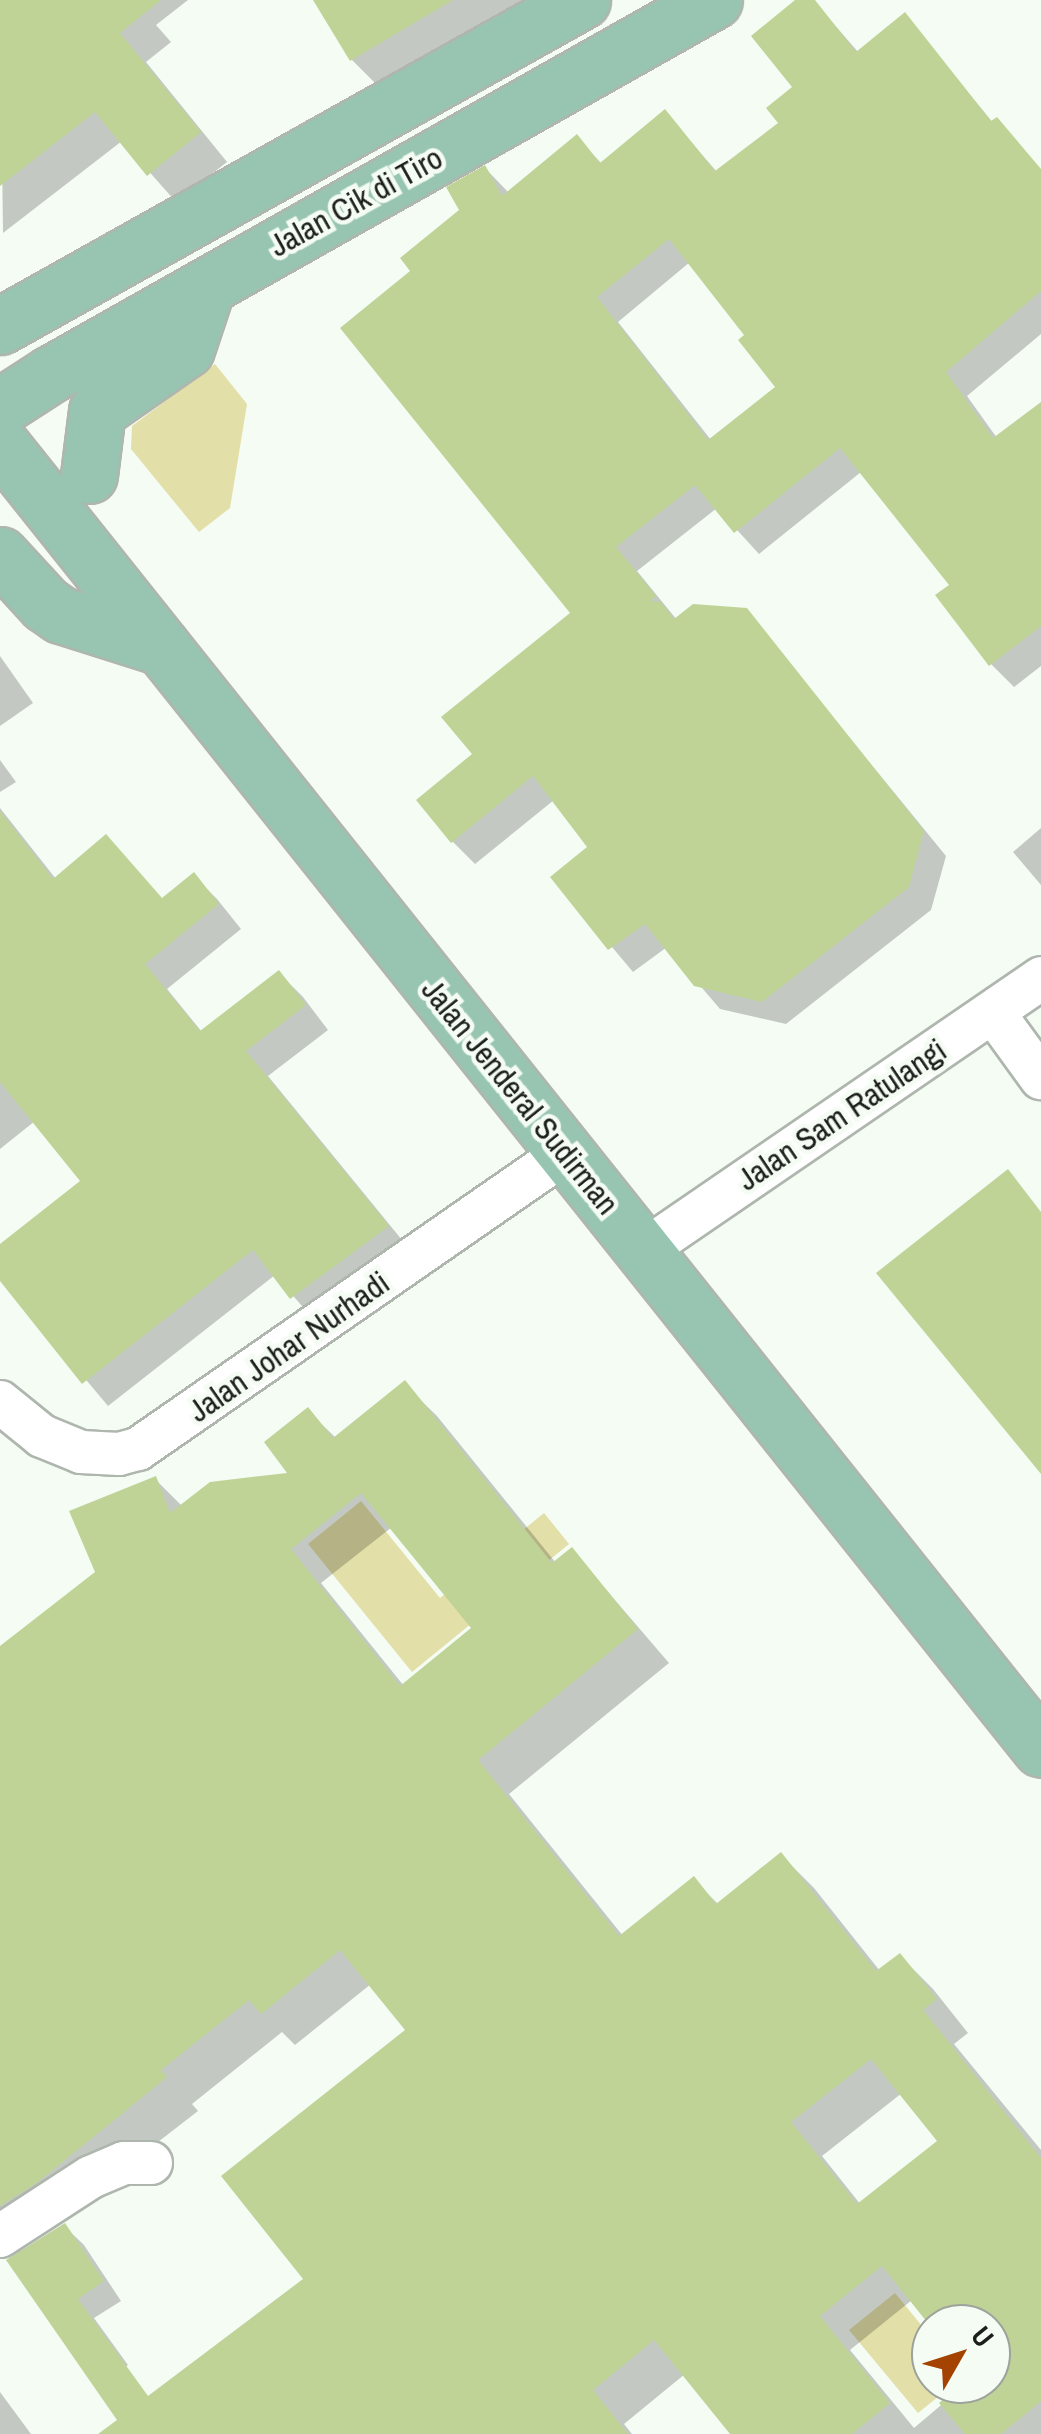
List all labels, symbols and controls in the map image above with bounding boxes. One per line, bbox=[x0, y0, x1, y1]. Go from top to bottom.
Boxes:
street label: Jalan Cik di Tiro bbox=[263, 139, 449, 265]
street label: Jalan Jenderal Sudirman bbox=[413, 972, 627, 1222]
street label: Jalan Sam Ratulangi bbox=[730, 1031, 954, 1199]
street label: Jalan Johar Nurhadi bbox=[181, 1264, 397, 1430]
north arrow bbox=[911, 2304, 1011, 2404]
text: U bbox=[963, 2318, 1003, 2355]

